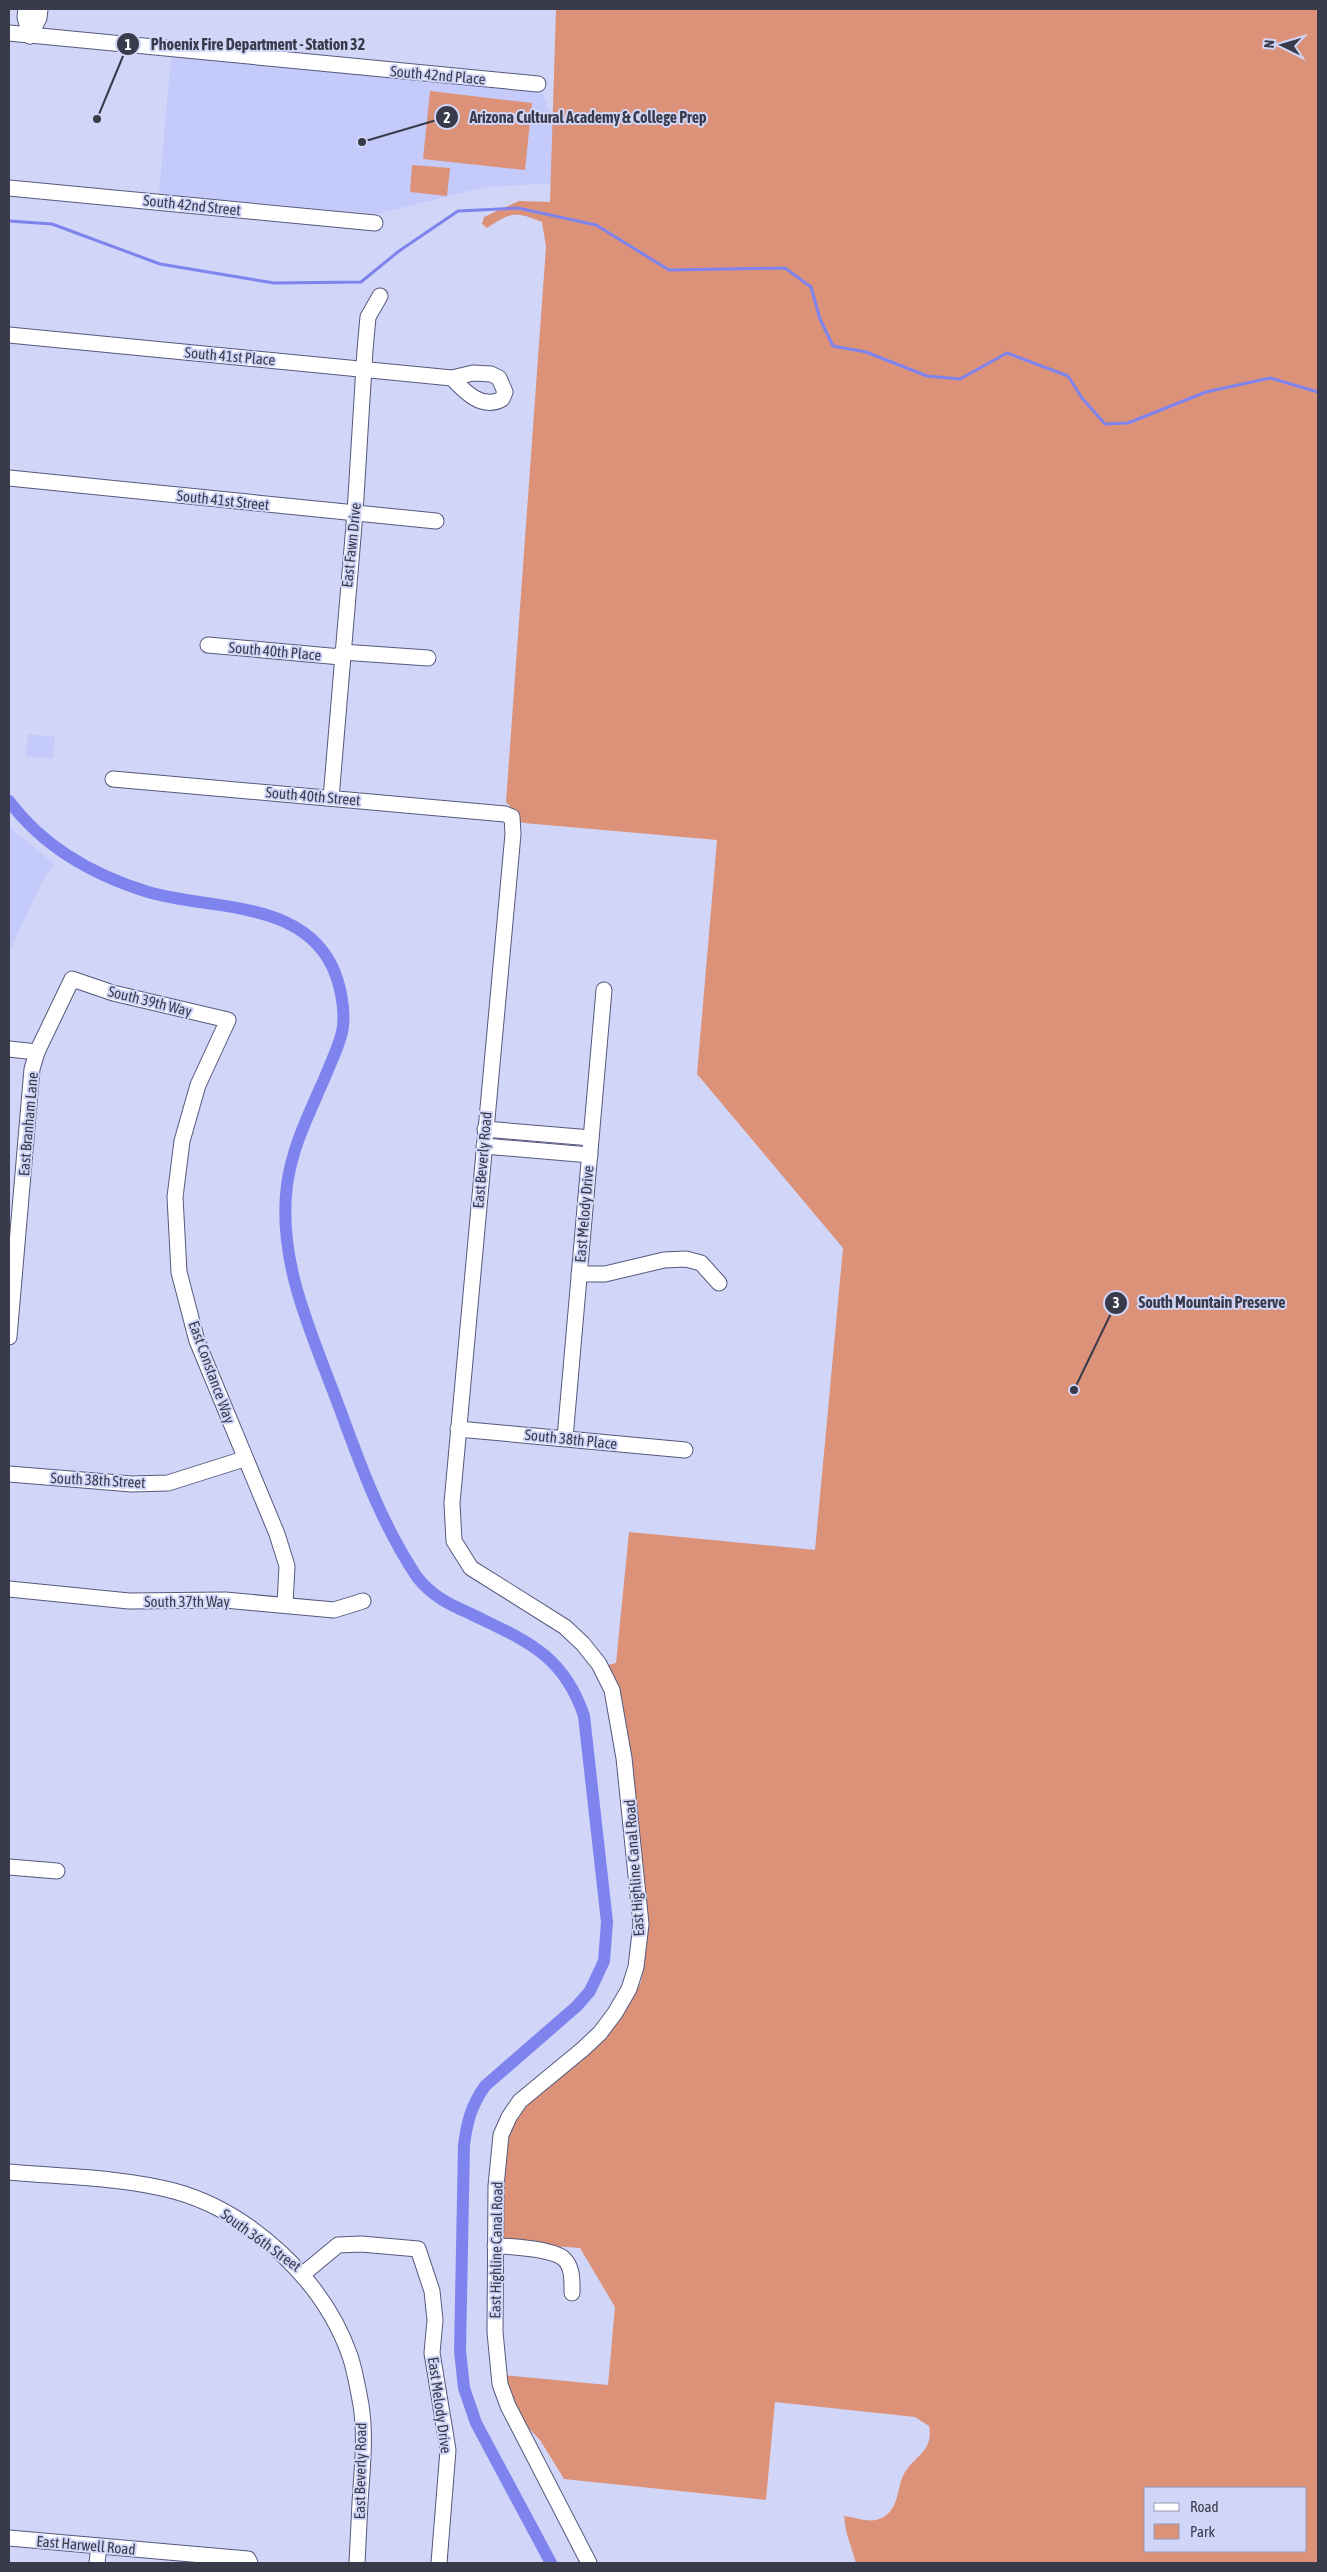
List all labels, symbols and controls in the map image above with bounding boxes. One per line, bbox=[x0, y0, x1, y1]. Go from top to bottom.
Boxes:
north arrow bbox=[1257, 20, 1307, 70]
callout: Phoenix Fire Department - Station 32 bbox=[116, 29, 375, 60]
text: Phoenix Fire Department - Station 32 bbox=[151, 35, 365, 53]
text: 1 bbox=[124, 36, 132, 53]
text: N bbox=[1261, 39, 1277, 49]
street label: South 42nd Place bbox=[390, 62, 486, 88]
callout: Arizona Cultural Academy & College Prep bbox=[435, 102, 717, 133]
text: Arizona Cultural Academy & College Prep bbox=[468, 108, 707, 126]
text: 2 bbox=[443, 109, 451, 126]
street label: South 42nd Street bbox=[143, 191, 241, 219]
street label: South 41st Place bbox=[184, 344, 276, 368]
street label: South 41st Street bbox=[176, 487, 270, 513]
street label: East Fawn Drive bbox=[338, 502, 364, 588]
street label: South 40th Place bbox=[228, 638, 322, 664]
street label: South 40th Street bbox=[265, 783, 361, 809]
street label: South 39th Way bbox=[106, 982, 194, 1020]
street label: East Branham Lane bbox=[15, 1071, 41, 1177]
street label: East Beverly Road bbox=[469, 1111, 495, 1209]
street label: East Melody Drive bbox=[571, 1165, 597, 1263]
callout: South Mountain Preserve bbox=[1104, 1287, 1296, 1318]
text: South Mountain Preserve bbox=[1138, 1293, 1286, 1311]
text: 3 bbox=[1112, 1294, 1120, 1311]
street label: East Constance Way bbox=[186, 1318, 238, 1426]
street label: South 38th Place bbox=[524, 1426, 618, 1452]
street label: South 38th Street bbox=[50, 1469, 146, 1491]
street label: South 37th Way bbox=[144, 1593, 230, 1610]
street label: East Highline Canal Road bbox=[621, 1799, 647, 1937]
street label: East Highline Canal Road bbox=[486, 2181, 506, 2319]
street label: South 36th Street bbox=[218, 2205, 304, 2275]
street label: East Melody Drive bbox=[425, 2356, 455, 2455]
street label: East Beverly Road bbox=[351, 2422, 369, 2520]
legend bbox=[1144, 2487, 1307, 2552]
text: Road bbox=[1190, 2498, 1219, 2515]
text: Park bbox=[1190, 2523, 1215, 2540]
street label: East Harwell Road bbox=[36, 2532, 136, 2558]

